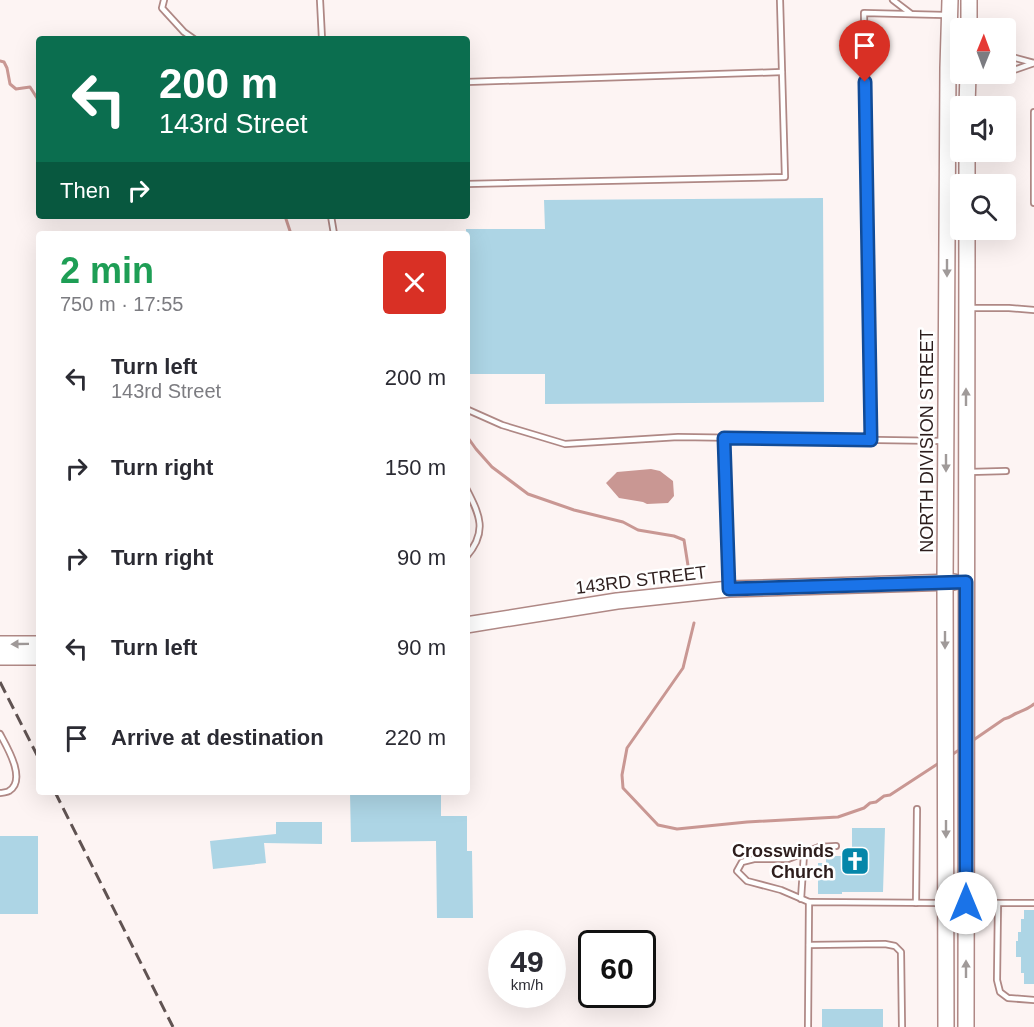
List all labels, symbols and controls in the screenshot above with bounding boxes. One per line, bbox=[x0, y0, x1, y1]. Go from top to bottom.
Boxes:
north arrow bbox=[950, 18, 1016, 84]
map controls bbox=[950, 18, 1016, 240]
pin bbox=[839, 20, 890, 82]
icon: arrive bbox=[848, 29, 881, 62]
icon: left bbox=[60, 60, 138, 138]
text: 200 m bbox=[159, 60, 278, 107]
button: sound bbox=[950, 96, 1016, 162]
text: 143rd Street bbox=[159, 109, 308, 139]
icon: right bbox=[122, 174, 155, 207]
button: search bbox=[950, 174, 1016, 240]
text: Then bbox=[60, 178, 110, 203]
text: 2 min bbox=[60, 250, 154, 291]
button: close bbox=[383, 251, 446, 314]
one-way arrow bbox=[942, 259, 952, 278]
text: 750 m · 17:55 bbox=[60, 293, 183, 315]
street label: NORTH DIVISION STREET bbox=[917, 329, 937, 553]
text: Turn left bbox=[111, 354, 197, 379]
icon: left bbox=[60, 362, 93, 395]
text: 200 m bbox=[385, 365, 446, 390]
text: 143rd Street bbox=[111, 380, 221, 402]
one-way arrow bbox=[962, 388, 971, 407]
icon: right bbox=[60, 452, 93, 485]
one-way arrow bbox=[941, 454, 951, 473]
text: Turn right bbox=[111, 455, 213, 480]
text: 150 m bbox=[385, 455, 446, 480]
icon: right bbox=[60, 542, 93, 575]
text: Turn right bbox=[111, 545, 213, 570]
text: 90 m bbox=[397, 545, 446, 570]
street label: 143RD STREET bbox=[574, 562, 708, 598]
one-way arrow bbox=[940, 631, 950, 650]
icon: left bbox=[60, 632, 93, 665]
text: Turn left bbox=[111, 635, 197, 660]
text: 90 m bbox=[397, 635, 446, 660]
one-way arrow bbox=[10, 639, 29, 649]
icon: arrive bbox=[60, 722, 93, 755]
text: Arrive at destination bbox=[111, 725, 324, 750]
text: 220 m bbox=[385, 725, 446, 750]
one-way arrow bbox=[941, 819, 951, 838]
place label: Crosswinds Church bbox=[732, 841, 834, 882]
church icon: Crosswinds Church bbox=[839, 845, 871, 877]
position arrow bbox=[934, 871, 998, 935]
speed limit sign: 60 bbox=[578, 930, 656, 1008]
text: 49 bbox=[510, 945, 544, 978]
one-way arrow bbox=[961, 959, 971, 978]
text: km/h bbox=[511, 976, 543, 993]

